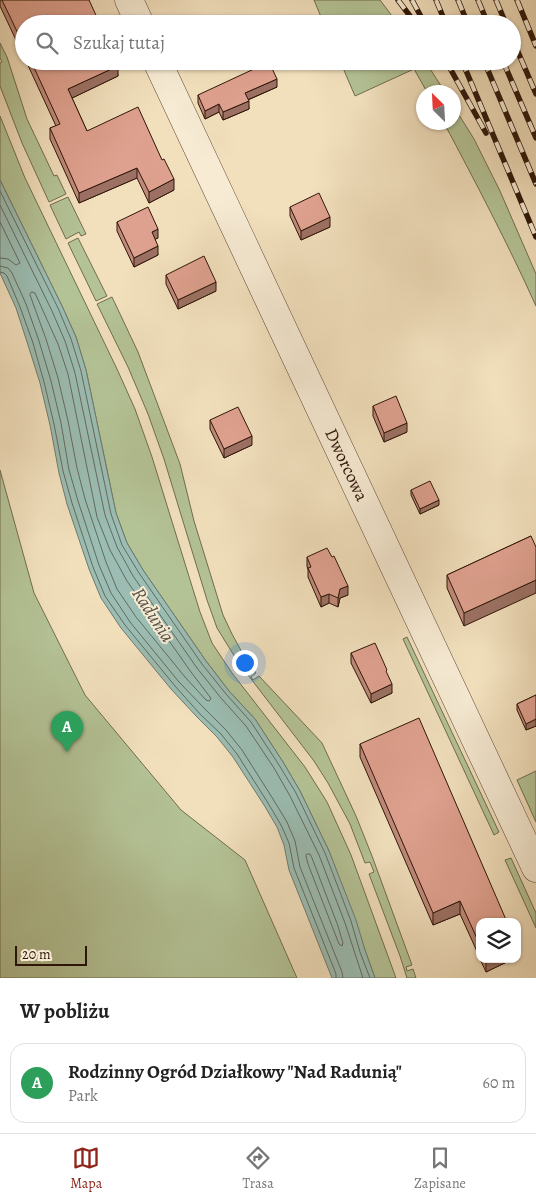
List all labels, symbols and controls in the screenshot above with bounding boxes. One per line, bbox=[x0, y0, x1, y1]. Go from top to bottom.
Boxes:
search box bbox=[15, 15, 521, 70]
icon: search bbox=[33, 29, 61, 57]
text: Szukaj tutaj bbox=[73, 30, 165, 56]
north arrow bbox=[416, 85, 461, 130]
street label: Dworcowa bbox=[319, 424, 374, 506]
water label: Radunia bbox=[126, 583, 181, 648]
your location bbox=[232, 650, 258, 676]
pin: A bbox=[51, 711, 83, 752]
map controls bbox=[476, 918, 521, 963]
button: layers bbox=[476, 918, 521, 963]
scale bar bbox=[15, 943, 88, 966]
text: 20 m bbox=[22, 945, 51, 964]
text: W pobliżu bbox=[20, 997, 109, 1025]
text: Rodzinny Ogród Działkowy "Nad Radunią" bbox=[68, 1059, 402, 1085]
text: A bbox=[32, 1072, 42, 1094]
text: 60 m bbox=[483, 1072, 515, 1094]
text: Park bbox=[68, 1085, 98, 1107]
tab: Mapa bbox=[70, 1144, 102, 1193]
tab: Trasa bbox=[243, 1144, 274, 1193]
tab: Zapisane bbox=[414, 1144, 466, 1193]

